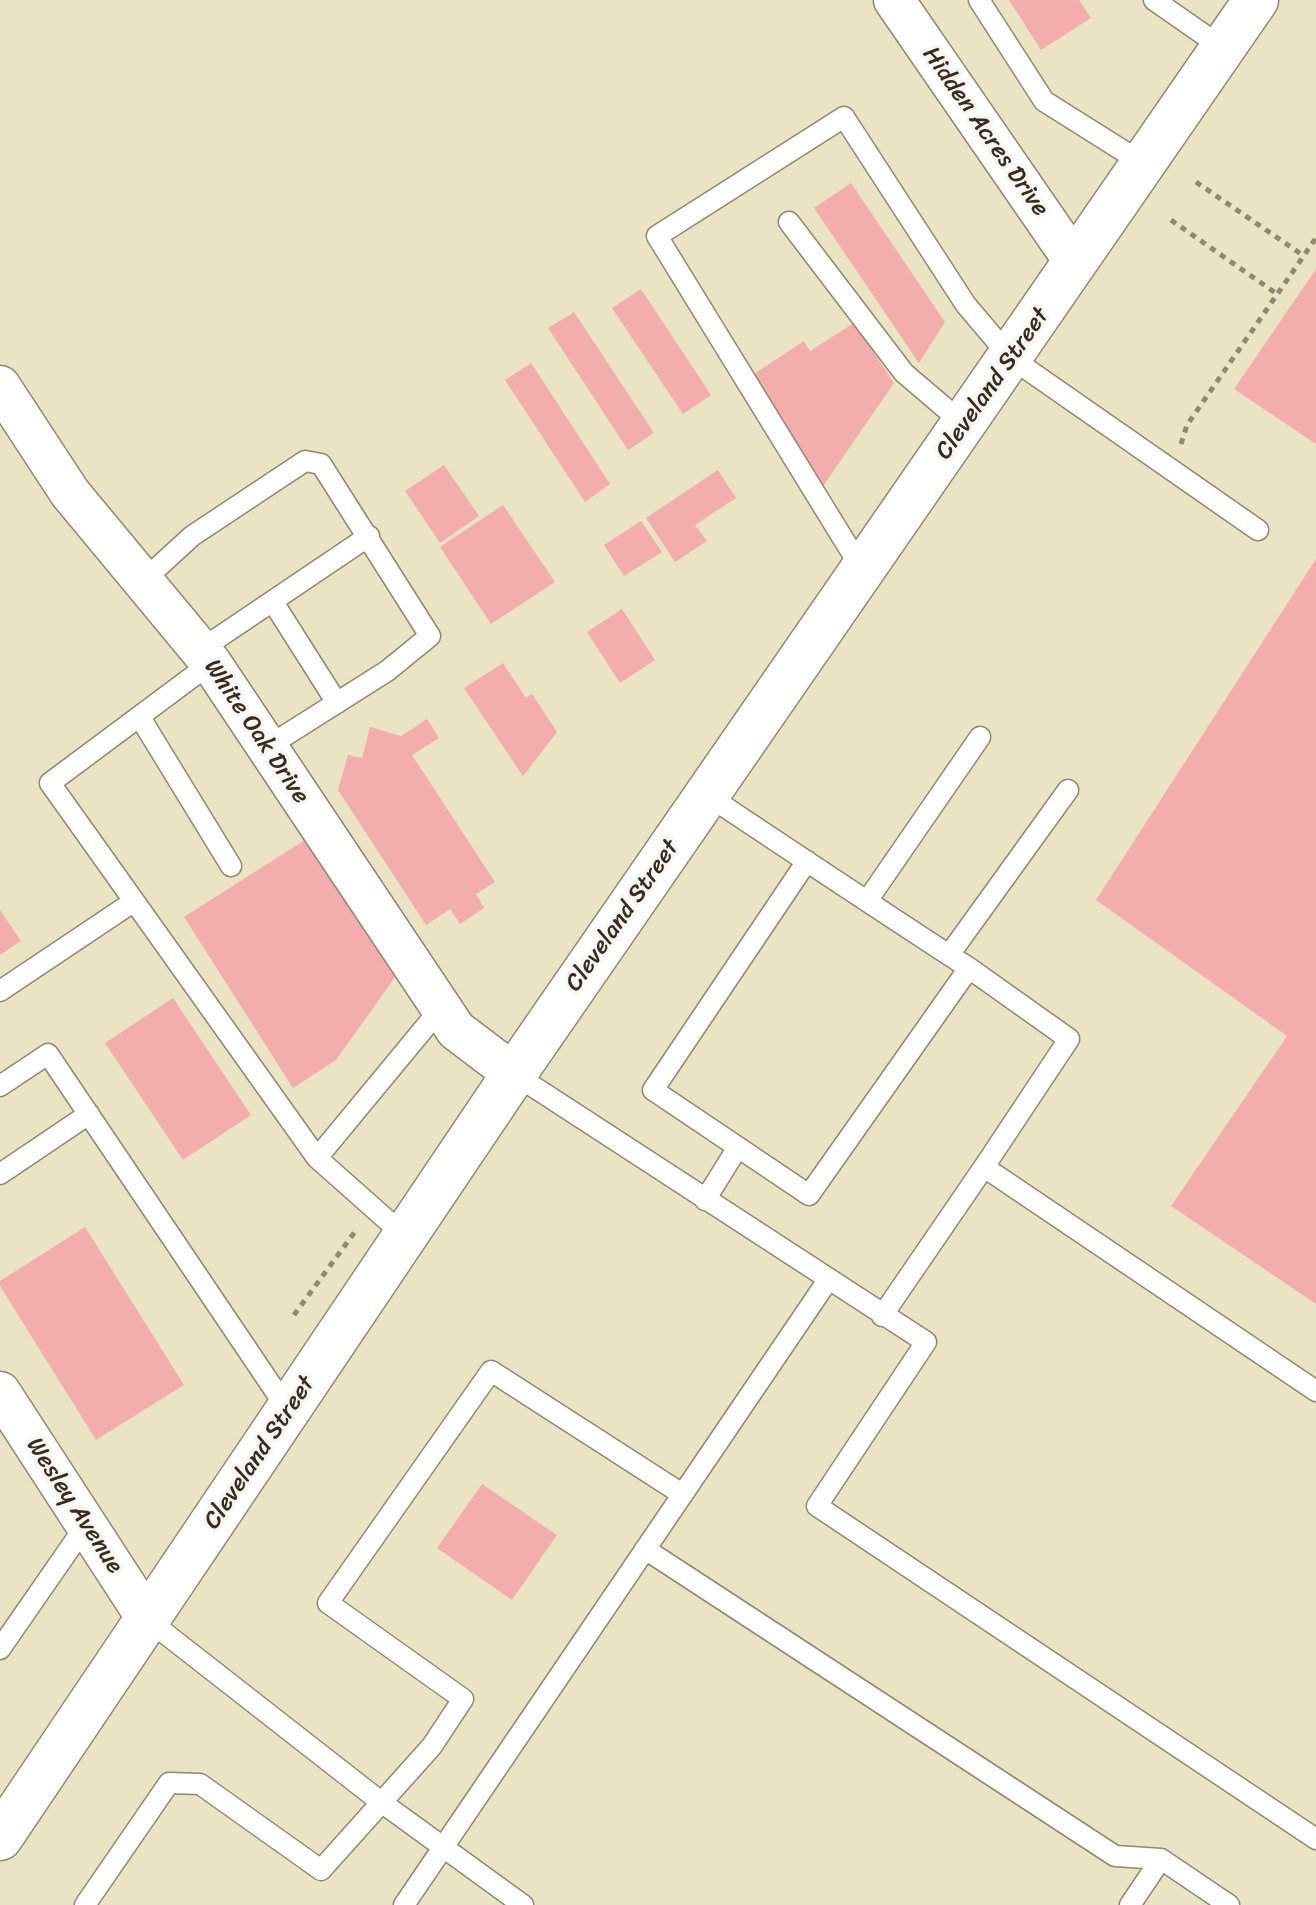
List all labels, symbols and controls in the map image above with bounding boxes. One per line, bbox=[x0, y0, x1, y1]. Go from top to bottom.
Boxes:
street label: Hidden Acres Drive bbox=[916, 41, 1054, 223]
street label: Cleveland Street bbox=[930, 303, 1056, 465]
street label: White Oak Drive bbox=[197, 654, 315, 810]
street label: Cleveland Street bbox=[560, 835, 686, 997]
street label: Cleveland Street bbox=[198, 1371, 322, 1535]
street label: Wesley Avenue bbox=[19, 1433, 129, 1579]

